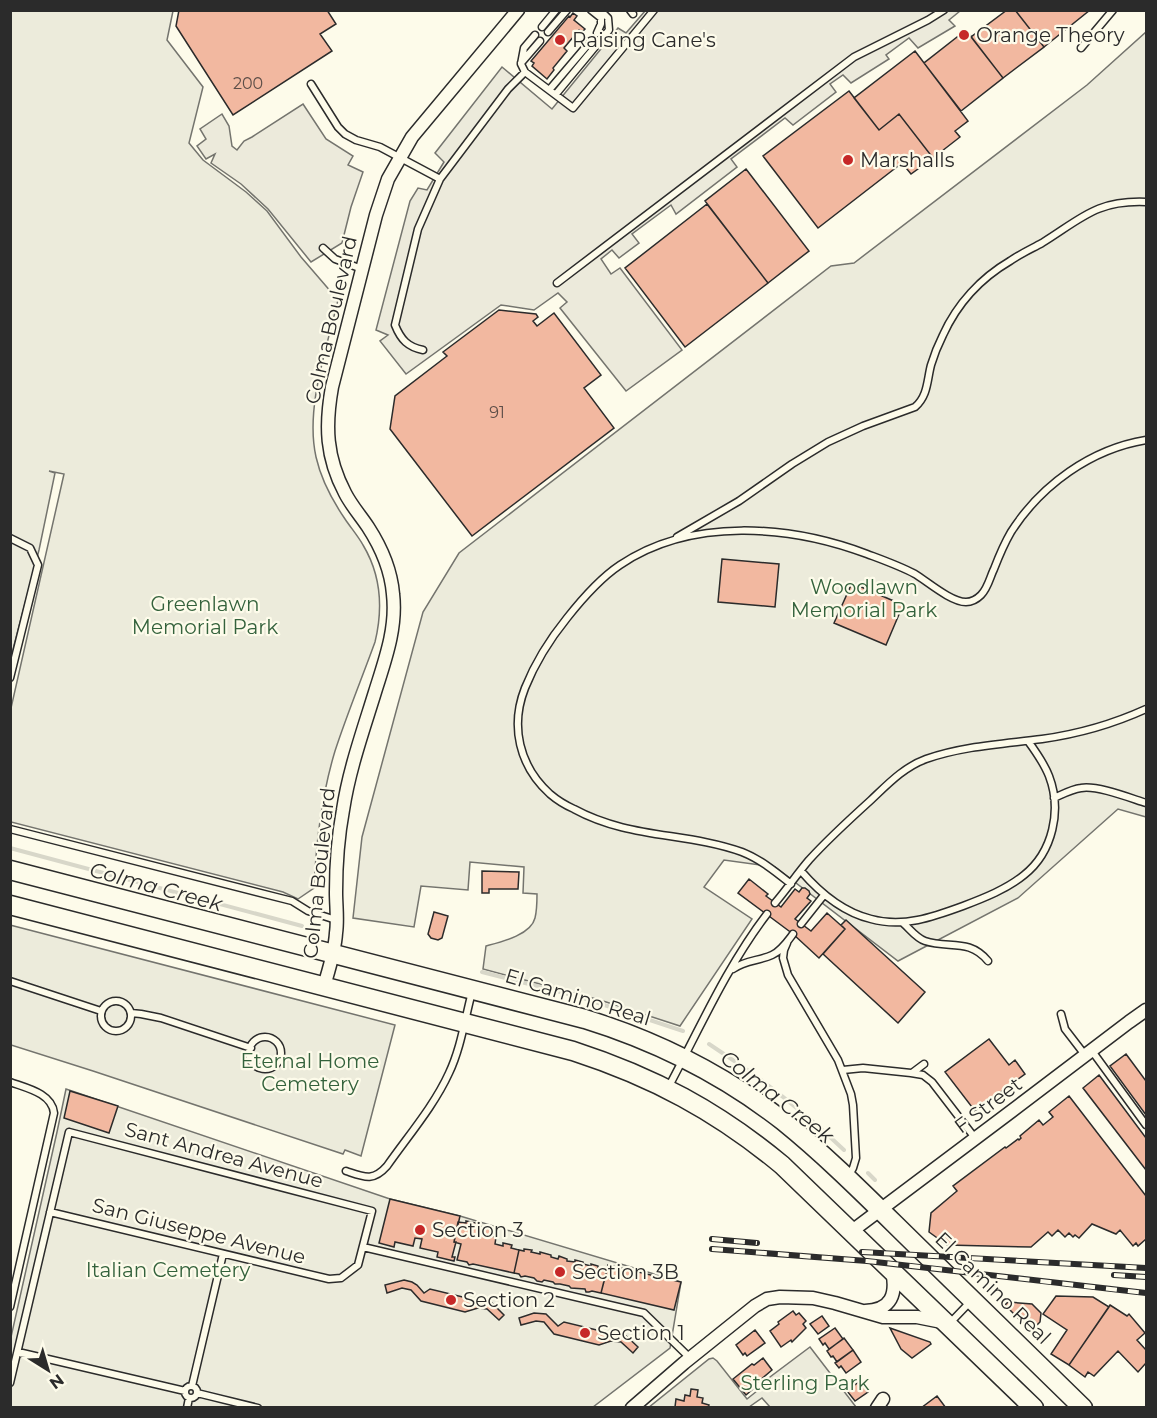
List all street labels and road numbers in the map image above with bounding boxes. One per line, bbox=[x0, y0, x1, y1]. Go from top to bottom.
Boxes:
street label: Colma Boulevard bbox=[300, 234, 362, 406]
street label: Colma Boulevard bbox=[298, 786, 340, 960]
street label: El Camino Real bbox=[502, 963, 654, 1031]
street label: F Street bbox=[949, 1072, 1027, 1138]
street label: Sant Andrea Avenue bbox=[122, 1117, 326, 1193]
street label: San Giuseppe Avenue bbox=[90, 1193, 308, 1269]
street label: El Camino Real bbox=[930, 1227, 1056, 1349]

